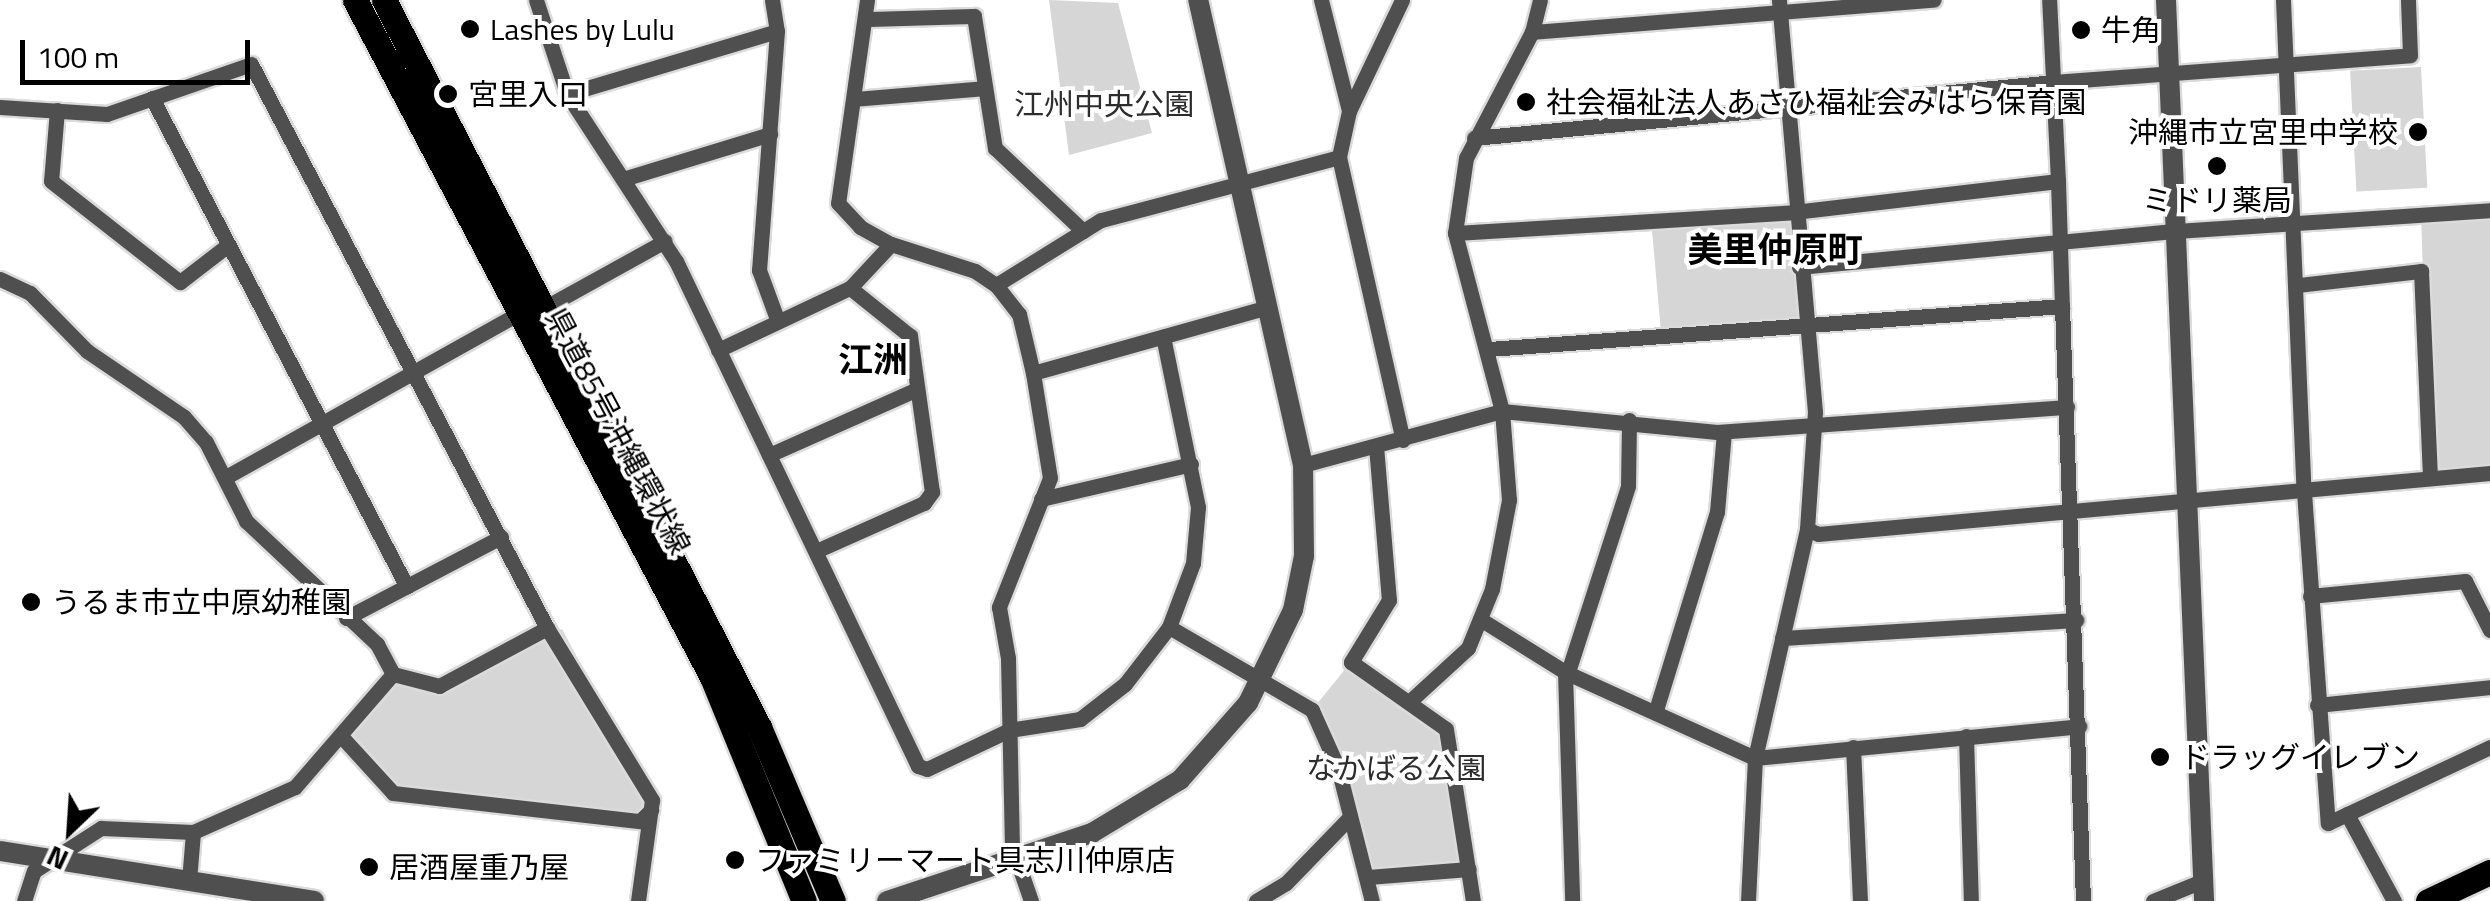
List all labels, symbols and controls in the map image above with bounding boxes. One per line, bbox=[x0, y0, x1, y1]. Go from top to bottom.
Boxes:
place label: Lashes by Lulu bbox=[490, 11, 675, 47]
place label: 牛角 bbox=[2101, 12, 2161, 48]
marker: Lashes by Lulu bbox=[459, 18, 481, 40]
marker: 牛角 bbox=[2070, 19, 2092, 41]
scale bar bbox=[25, 20, 255, 82]
text: 100 m bbox=[37, 34, 119, 80]
place label: 宮里入口 bbox=[468, 76, 588, 112]
marker: 宮里入口 bbox=[437, 83, 459, 105]
place label: 社会福祉法人あさひ福祉会みはら保育園 bbox=[1546, 84, 2086, 120]
park label: 江州中央公園 bbox=[1014, 86, 1194, 122]
marker: 社会福祉法人あさひ福祉会みはら保育園 bbox=[1515, 91, 1537, 113]
place label: 沖縄市立宮里中学校 bbox=[2128, 114, 2398, 150]
marker: 沖縄市立宮里中学校 bbox=[2407, 121, 2429, 143]
marker: ミドリ薬局 bbox=[2206, 155, 2228, 177]
place label: ミドリ薬局 bbox=[2142, 182, 2292, 218]
district label: 美里仲原町 bbox=[1688, 228, 1862, 270]
street label: 県道85号沖縄環状線 bbox=[538, 302, 698, 560]
district label: 江洲 bbox=[838, 338, 908, 380]
place label: うるま市立中原幼稚園 bbox=[51, 584, 351, 620]
marker: うるま市立中原幼稚園 bbox=[20, 591, 42, 613]
place label: ドラッグイレブン bbox=[2180, 739, 2420, 775]
marker: ドラッグイレブン bbox=[2149, 746, 2171, 768]
park label: なかばる公園 bbox=[1306, 750, 1486, 786]
north arrow bbox=[20, 781, 120, 881]
text: N bbox=[39, 835, 75, 882]
place label: ファミリーマート具志川仲原店 bbox=[755, 842, 1175, 878]
place label: 居酒屋重乃屋 bbox=[389, 849, 569, 885]
marker: ファミリーマート具志川仲原店 bbox=[724, 849, 746, 871]
marker: 居酒屋重乃屋 bbox=[358, 856, 380, 878]

